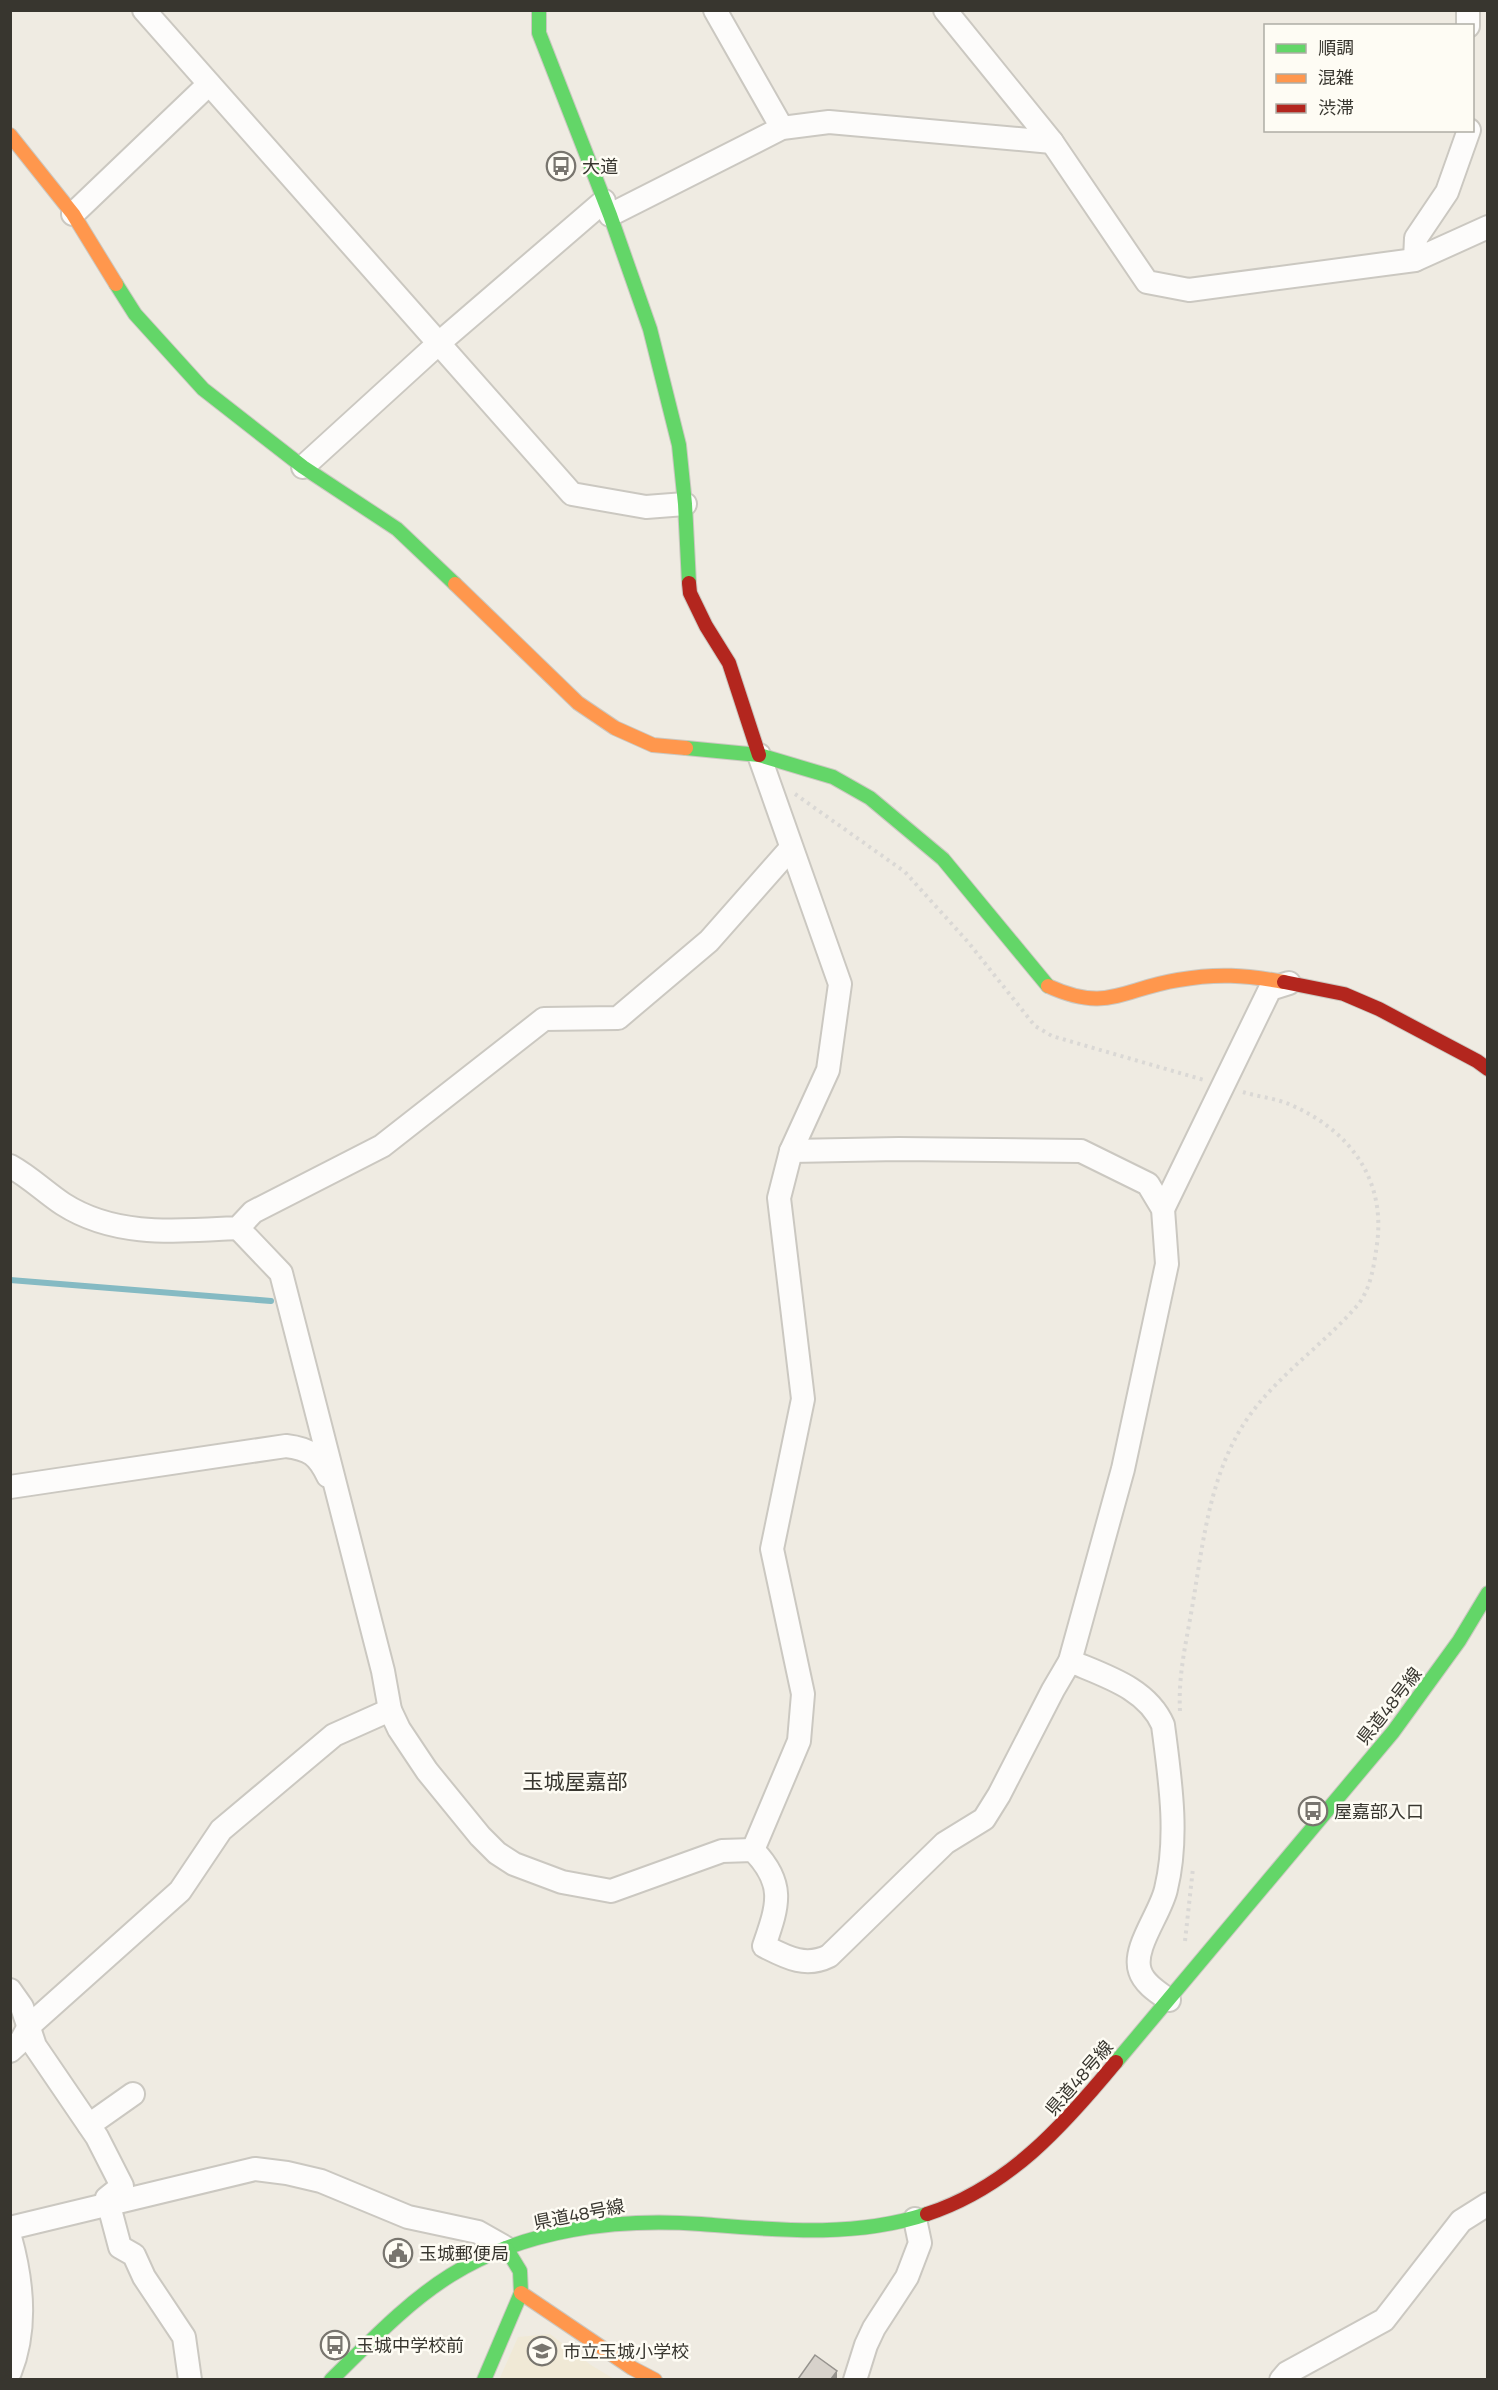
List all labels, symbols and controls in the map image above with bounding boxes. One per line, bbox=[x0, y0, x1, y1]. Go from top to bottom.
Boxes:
legend bbox=[1264, 24, 1474, 132]
text: 順調 bbox=[1318, 34, 1354, 61]
text: 混雑 bbox=[1318, 64, 1354, 91]
text: 渋滞 bbox=[1318, 94, 1354, 121]
bus stop icon: 大道 bbox=[545, 150, 577, 182]
place label: 大道 bbox=[582, 153, 618, 180]
street label: 県道48号線 bbox=[1350, 1661, 1428, 1751]
district label: 玉城屋嘉部 bbox=[523, 1765, 628, 1797]
bus stop icon: 屋嘉部入口 bbox=[1297, 1795, 1329, 1827]
place label: 屋嘉部入口 bbox=[1334, 1798, 1424, 1825]
street label: 県道48号線 bbox=[1039, 2034, 1119, 2122]
street label: 県道48号線 bbox=[531, 2192, 627, 2236]
public building icon: 玉城郵便局 bbox=[382, 2237, 414, 2269]
place label: 玉城郵便局 bbox=[419, 2240, 509, 2267]
bus stop icon: 玉城中学校前 bbox=[319, 2329, 351, 2361]
place label: 玉城中学校前 bbox=[356, 2332, 464, 2359]
school or university icon: 市立玉城小学校 bbox=[526, 2335, 558, 2367]
place label: 市立玉城小学校 bbox=[563, 2338, 689, 2365]

